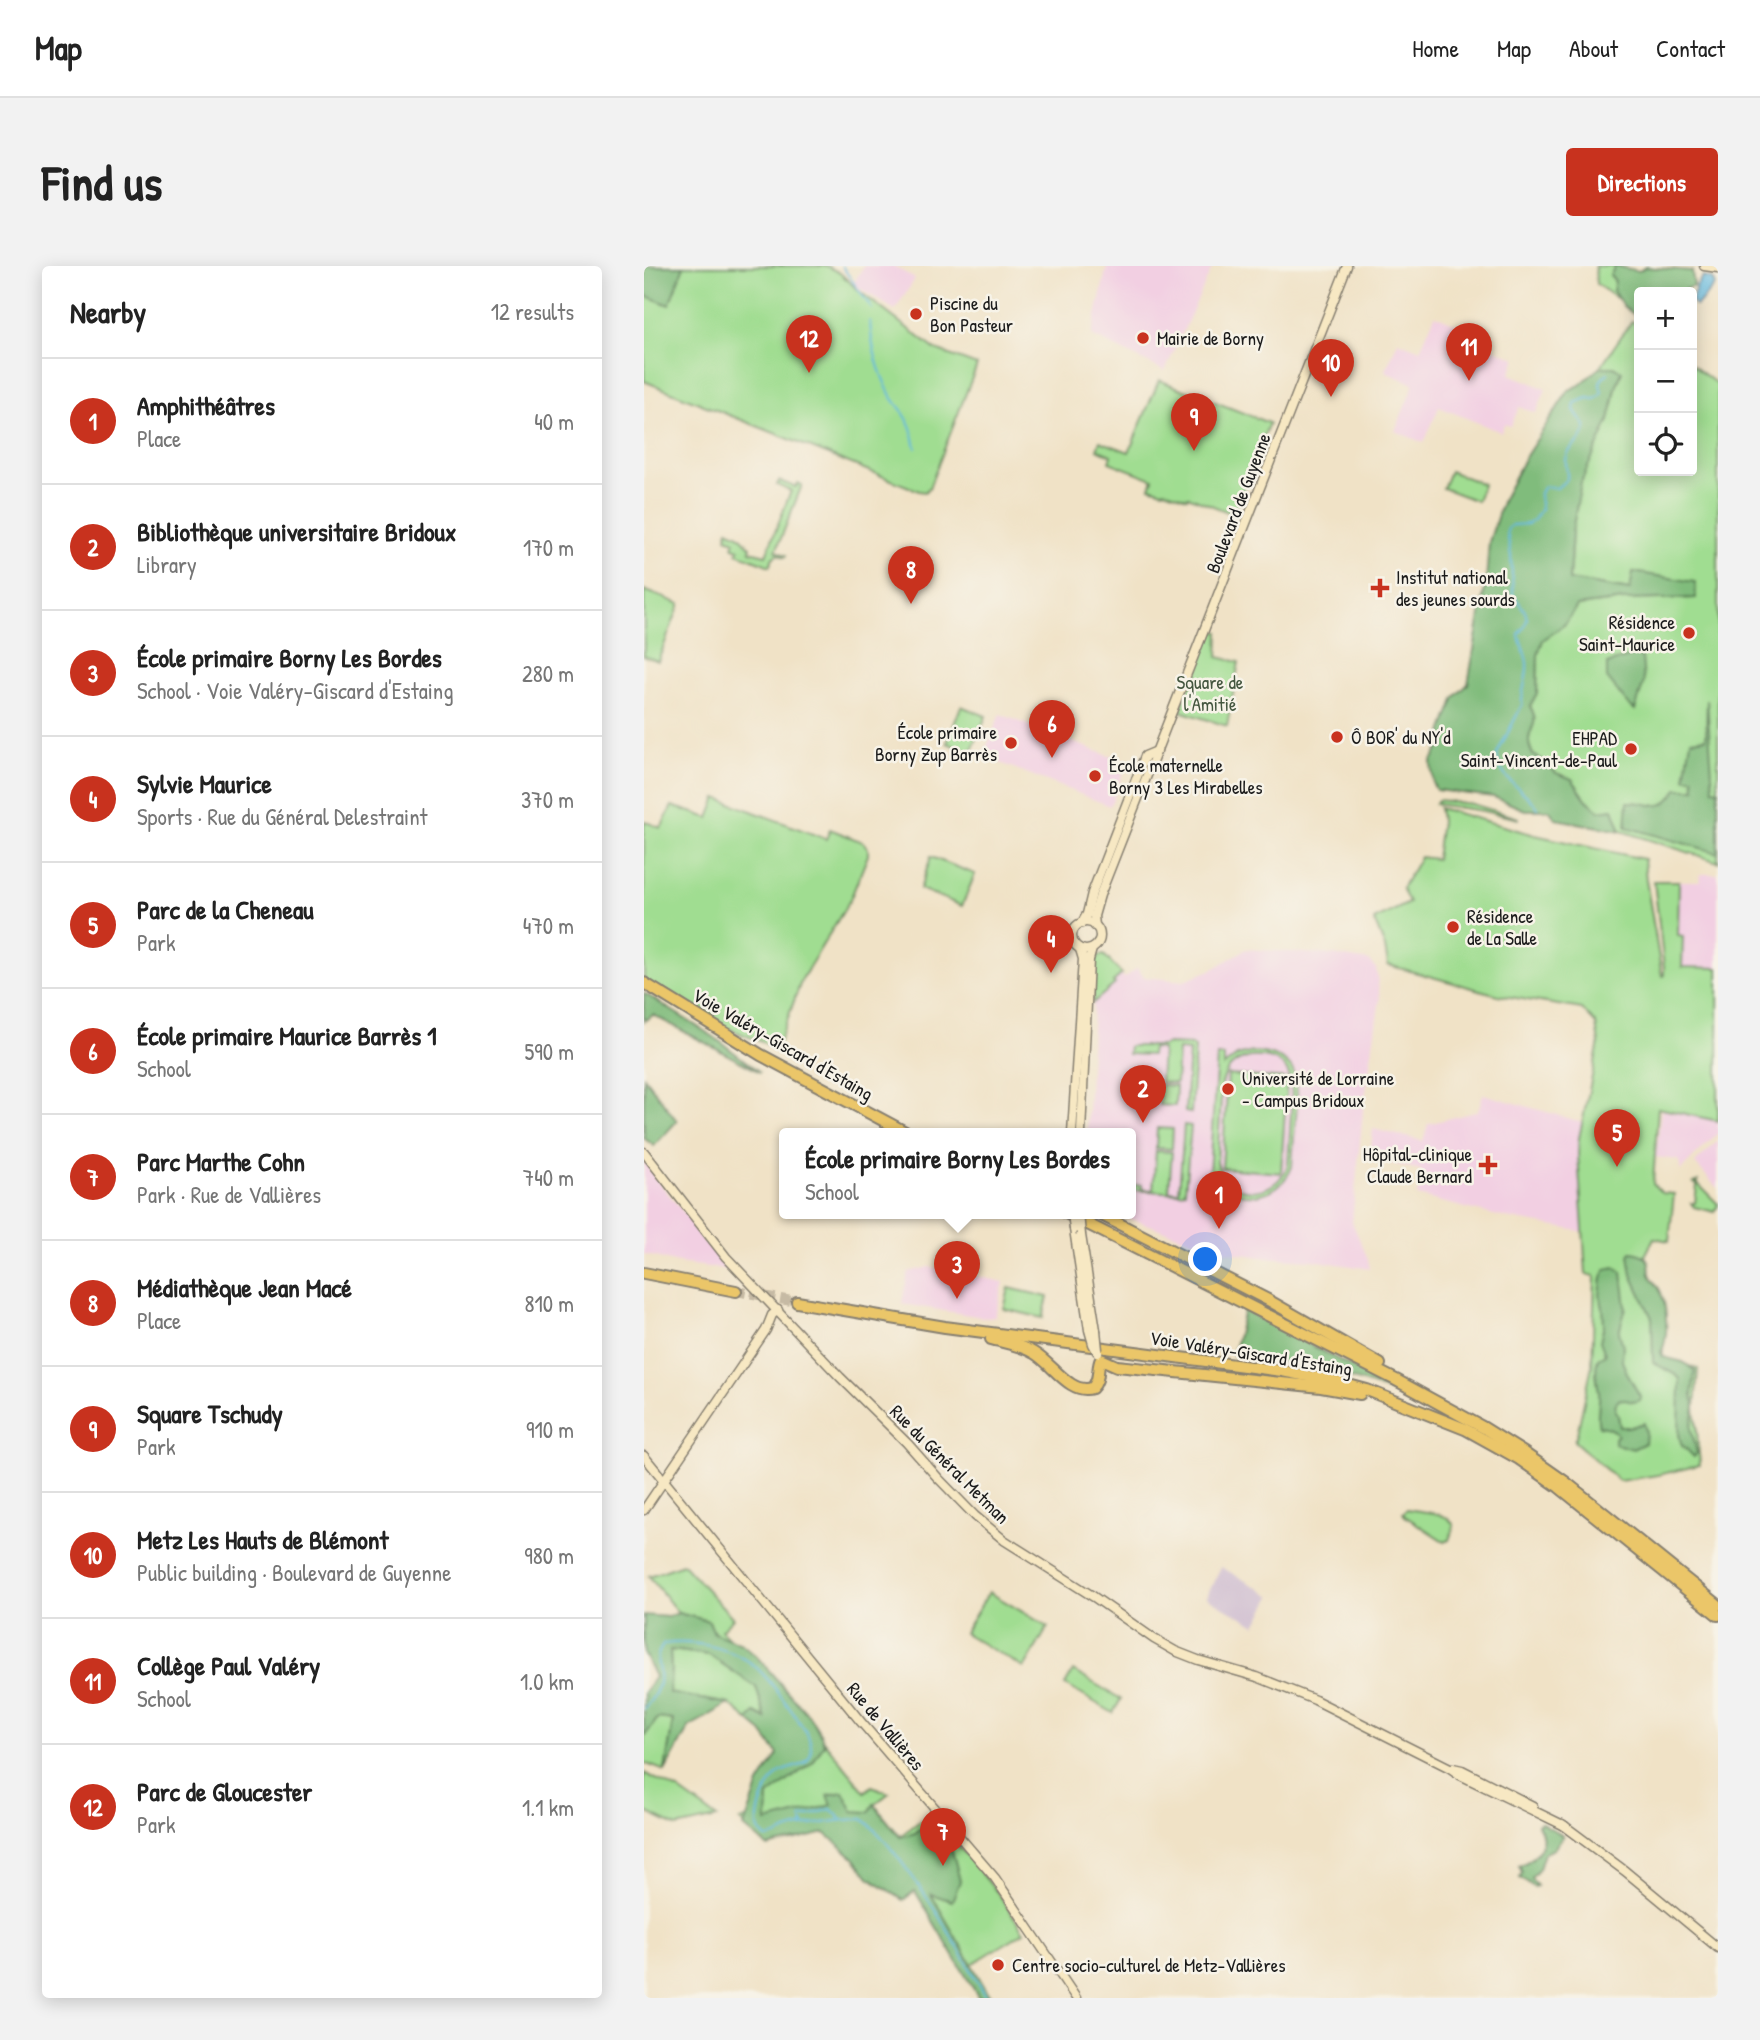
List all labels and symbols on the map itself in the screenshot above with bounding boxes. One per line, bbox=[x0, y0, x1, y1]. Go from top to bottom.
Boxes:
place label: Piscine du Bon Pasteur bbox=[930, 290, 1014, 338]
marker: Piscine du Bon Pasteur bbox=[908, 306, 924, 322]
pin: 12 bbox=[786, 315, 832, 373]
pin: 11 bbox=[1446, 323, 1492, 381]
place label: Mairie de Borny bbox=[1157, 325, 1264, 351]
marker: Mairie de Borny bbox=[1135, 330, 1151, 346]
pin: 10 bbox=[1308, 339, 1354, 397]
pin: 9 bbox=[1171, 393, 1217, 451]
street label: Boulevard de Guyenne bbox=[1199, 429, 1277, 577]
pin: 8 bbox=[888, 546, 934, 604]
place label: Institut national des jeunes sourds bbox=[1396, 564, 1515, 612]
marker: Institut national des jeunes sourds bbox=[1370, 578, 1390, 598]
place label: Résidence Saint-Maurice bbox=[1579, 609, 1675, 657]
marker: Résidence Saint-Maurice bbox=[1681, 625, 1697, 641]
park label: Square de l'Amitié bbox=[1177, 669, 1244, 717]
pin: 6 bbox=[1029, 700, 1075, 758]
place label: École primaire Borny Zup Barrès bbox=[875, 719, 997, 767]
place label: Ô BOR' du NY'd bbox=[1351, 724, 1451, 750]
place label: EHPAD Saint-Vincent-de-Paul bbox=[1461, 725, 1618, 773]
marker: Ô BOR' du NY'd bbox=[1329, 729, 1345, 745]
marker: École primaire Borny Zup Barrès bbox=[1003, 735, 1019, 751]
marker: EHPAD Saint-Vincent-de-Paul bbox=[1623, 741, 1639, 757]
place label: École maternelle Borny 3 Les Mirabelles bbox=[1109, 752, 1263, 800]
marker: École maternelle Borny 3 Les Mirabelles bbox=[1087, 768, 1103, 784]
place label: Résidence de La Salle bbox=[1467, 903, 1538, 951]
pin: 4 bbox=[1028, 915, 1074, 973]
marker: Résidence de La Salle bbox=[1445, 919, 1461, 935]
street label: Voie Valéry-Giscard d'Estaing bbox=[688, 982, 878, 1106]
pin: 2 bbox=[1120, 1065, 1166, 1123]
place label: Université de Lorraine - Campus Bridoux bbox=[1242, 1065, 1395, 1113]
marker: Université de Lorraine - Campus Bridoux bbox=[1220, 1081, 1236, 1097]
pin: 5 bbox=[1594, 1109, 1640, 1167]
place label: Hôpital-clinique Claude Bernard bbox=[1363, 1141, 1473, 1189]
marker: Hôpital-clinique Claude Bernard bbox=[1478, 1155, 1498, 1175]
pin: 1 bbox=[1196, 1171, 1242, 1229]
pin: 3 bbox=[934, 1241, 980, 1299]
your location bbox=[1188, 1242, 1222, 1276]
street label: Voie Valéry-Giscard d'Estaing bbox=[1148, 1324, 1354, 1382]
street label: Rue du Général Metman bbox=[885, 1399, 1015, 1529]
street label: Rue de Vallières bbox=[841, 1676, 931, 1776]
pin: 7 bbox=[920, 1808, 966, 1866]
place label: Centre socio-culturel de Metz-Vallières bbox=[1012, 1952, 1286, 1978]
marker: Centre socio-culturel de Metz-Vallières bbox=[990, 1957, 1006, 1973]

